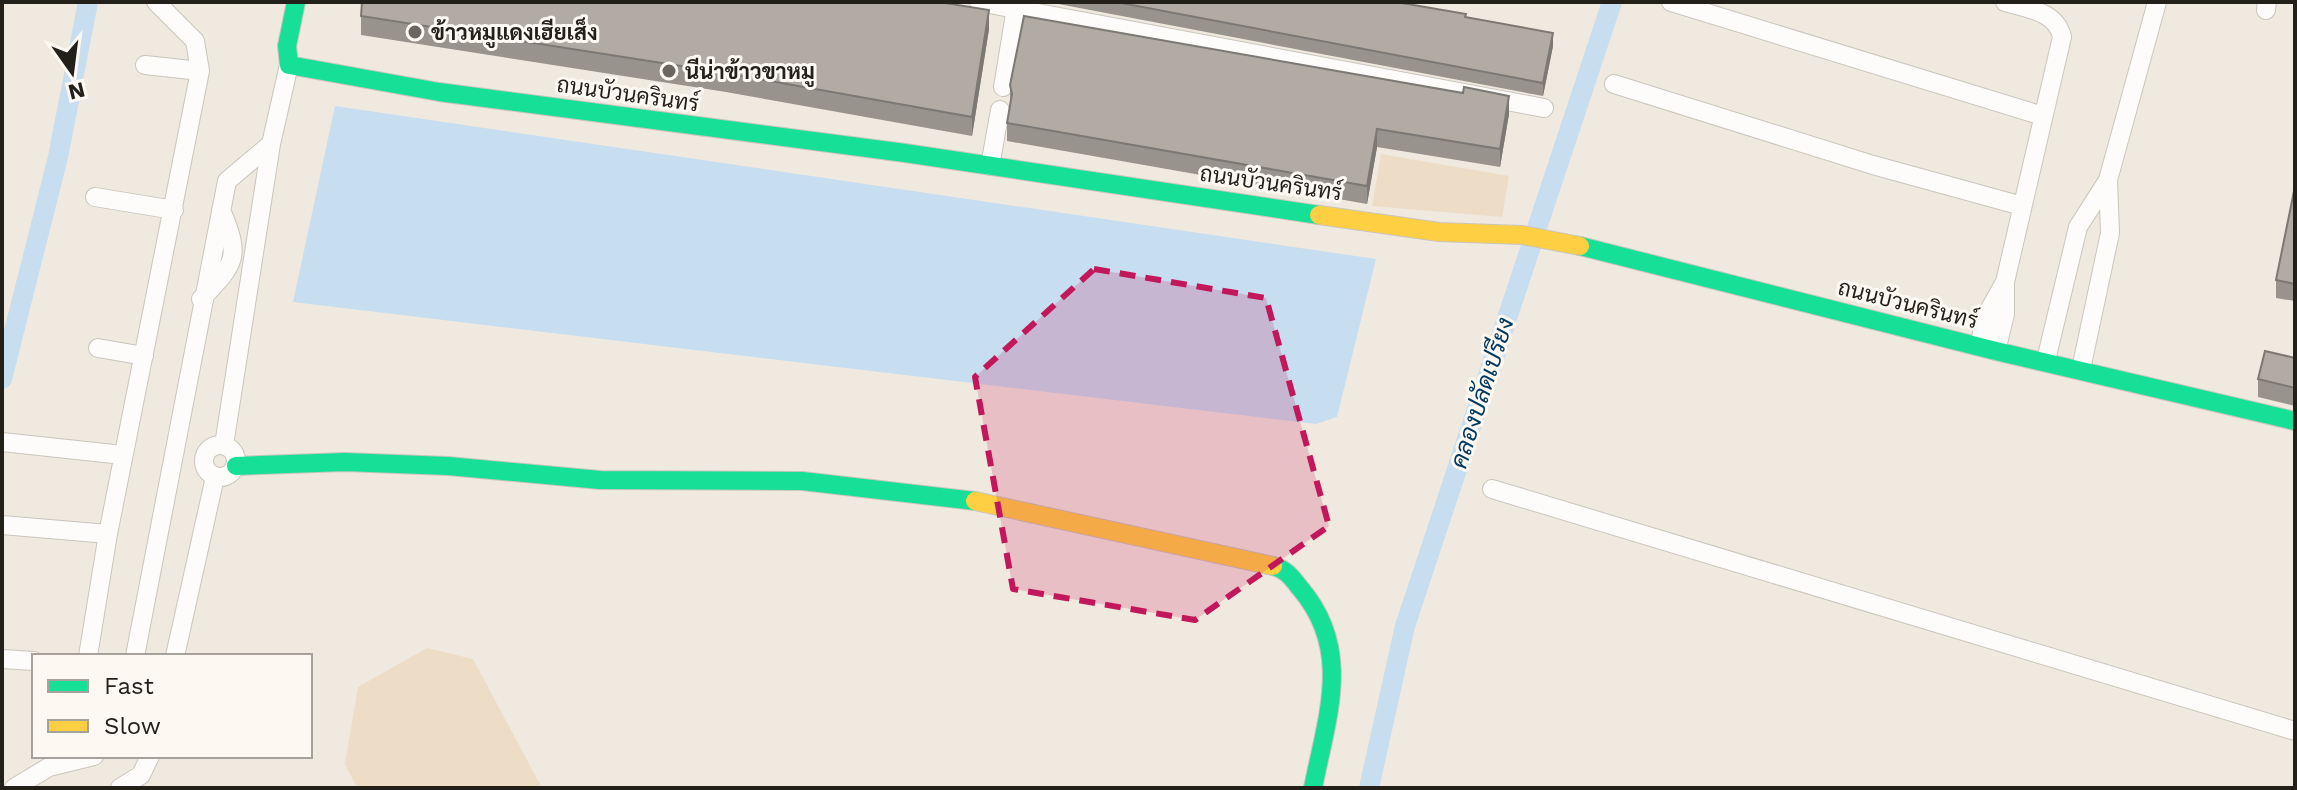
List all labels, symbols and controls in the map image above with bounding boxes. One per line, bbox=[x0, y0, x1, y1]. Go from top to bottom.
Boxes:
place label: ข้าวหมูแดงเฮียเส็ง bbox=[431, 17, 598, 48]
marker: ข้าวหมูแดงเฮียเส็ง bbox=[406, 23, 424, 41]
north arrow bbox=[32, 32, 112, 112]
place label: นีน่าข้าวขาหมู bbox=[685, 57, 815, 87]
marker: นีน่าข้าวขาหมู bbox=[660, 62, 678, 80]
street label: ถนนบัวนครินทร์ bbox=[555, 70, 701, 116]
text: N bbox=[66, 77, 88, 105]
street label: ถนนบัวนครินทร์ bbox=[1198, 159, 1344, 205]
street label: ถนนบัวนครินทร์ bbox=[1835, 273, 1981, 333]
water label: คลองปลัดเปรียง bbox=[1444, 314, 1520, 472]
legend bbox=[32, 654, 312, 758]
text: Fast bbox=[104, 672, 154, 700]
text: Slow bbox=[104, 712, 161, 740]

